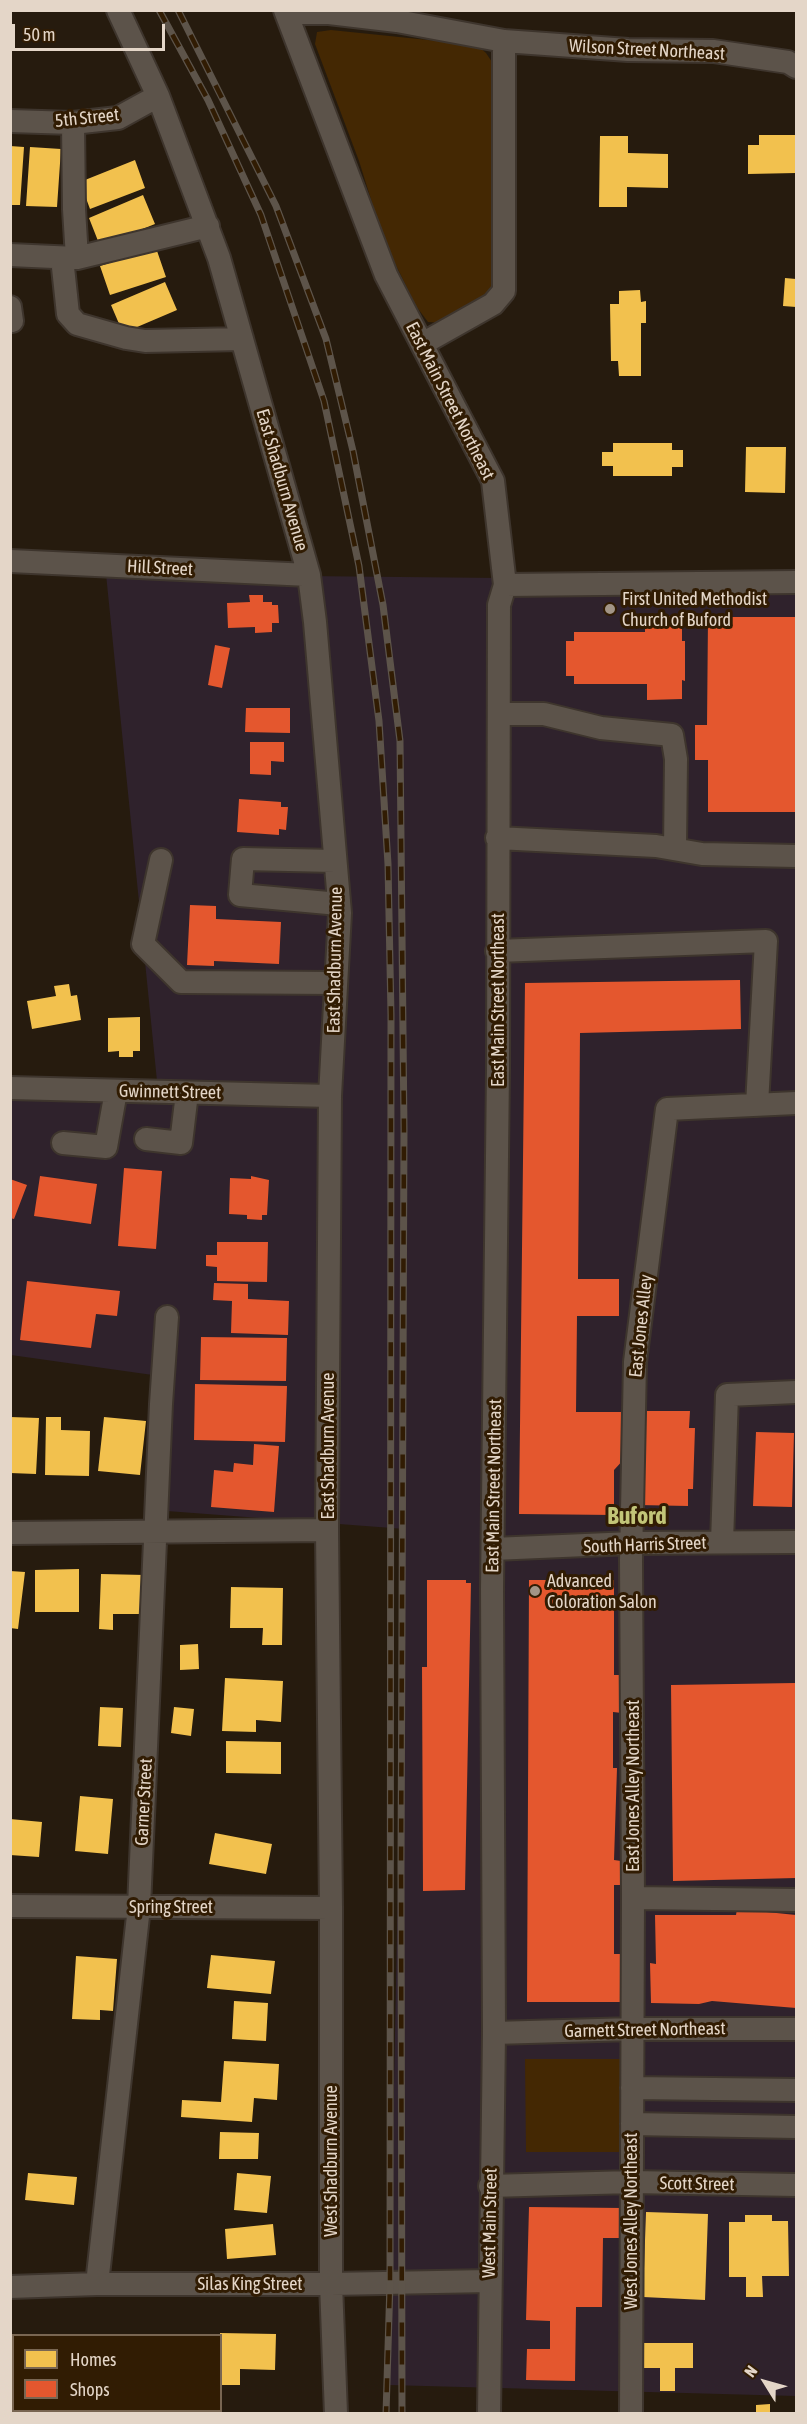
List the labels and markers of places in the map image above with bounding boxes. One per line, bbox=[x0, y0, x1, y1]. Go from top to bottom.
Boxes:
place label: First United Methodist Church of Buford bbox=[622, 588, 767, 630]
marker: First United Methodist Church of Buford bbox=[603, 602, 617, 616]
place label: Advanced Coloration Salon bbox=[547, 1570, 657, 1612]
marker: Advanced Coloration Salon bbox=[528, 1584, 542, 1598]

